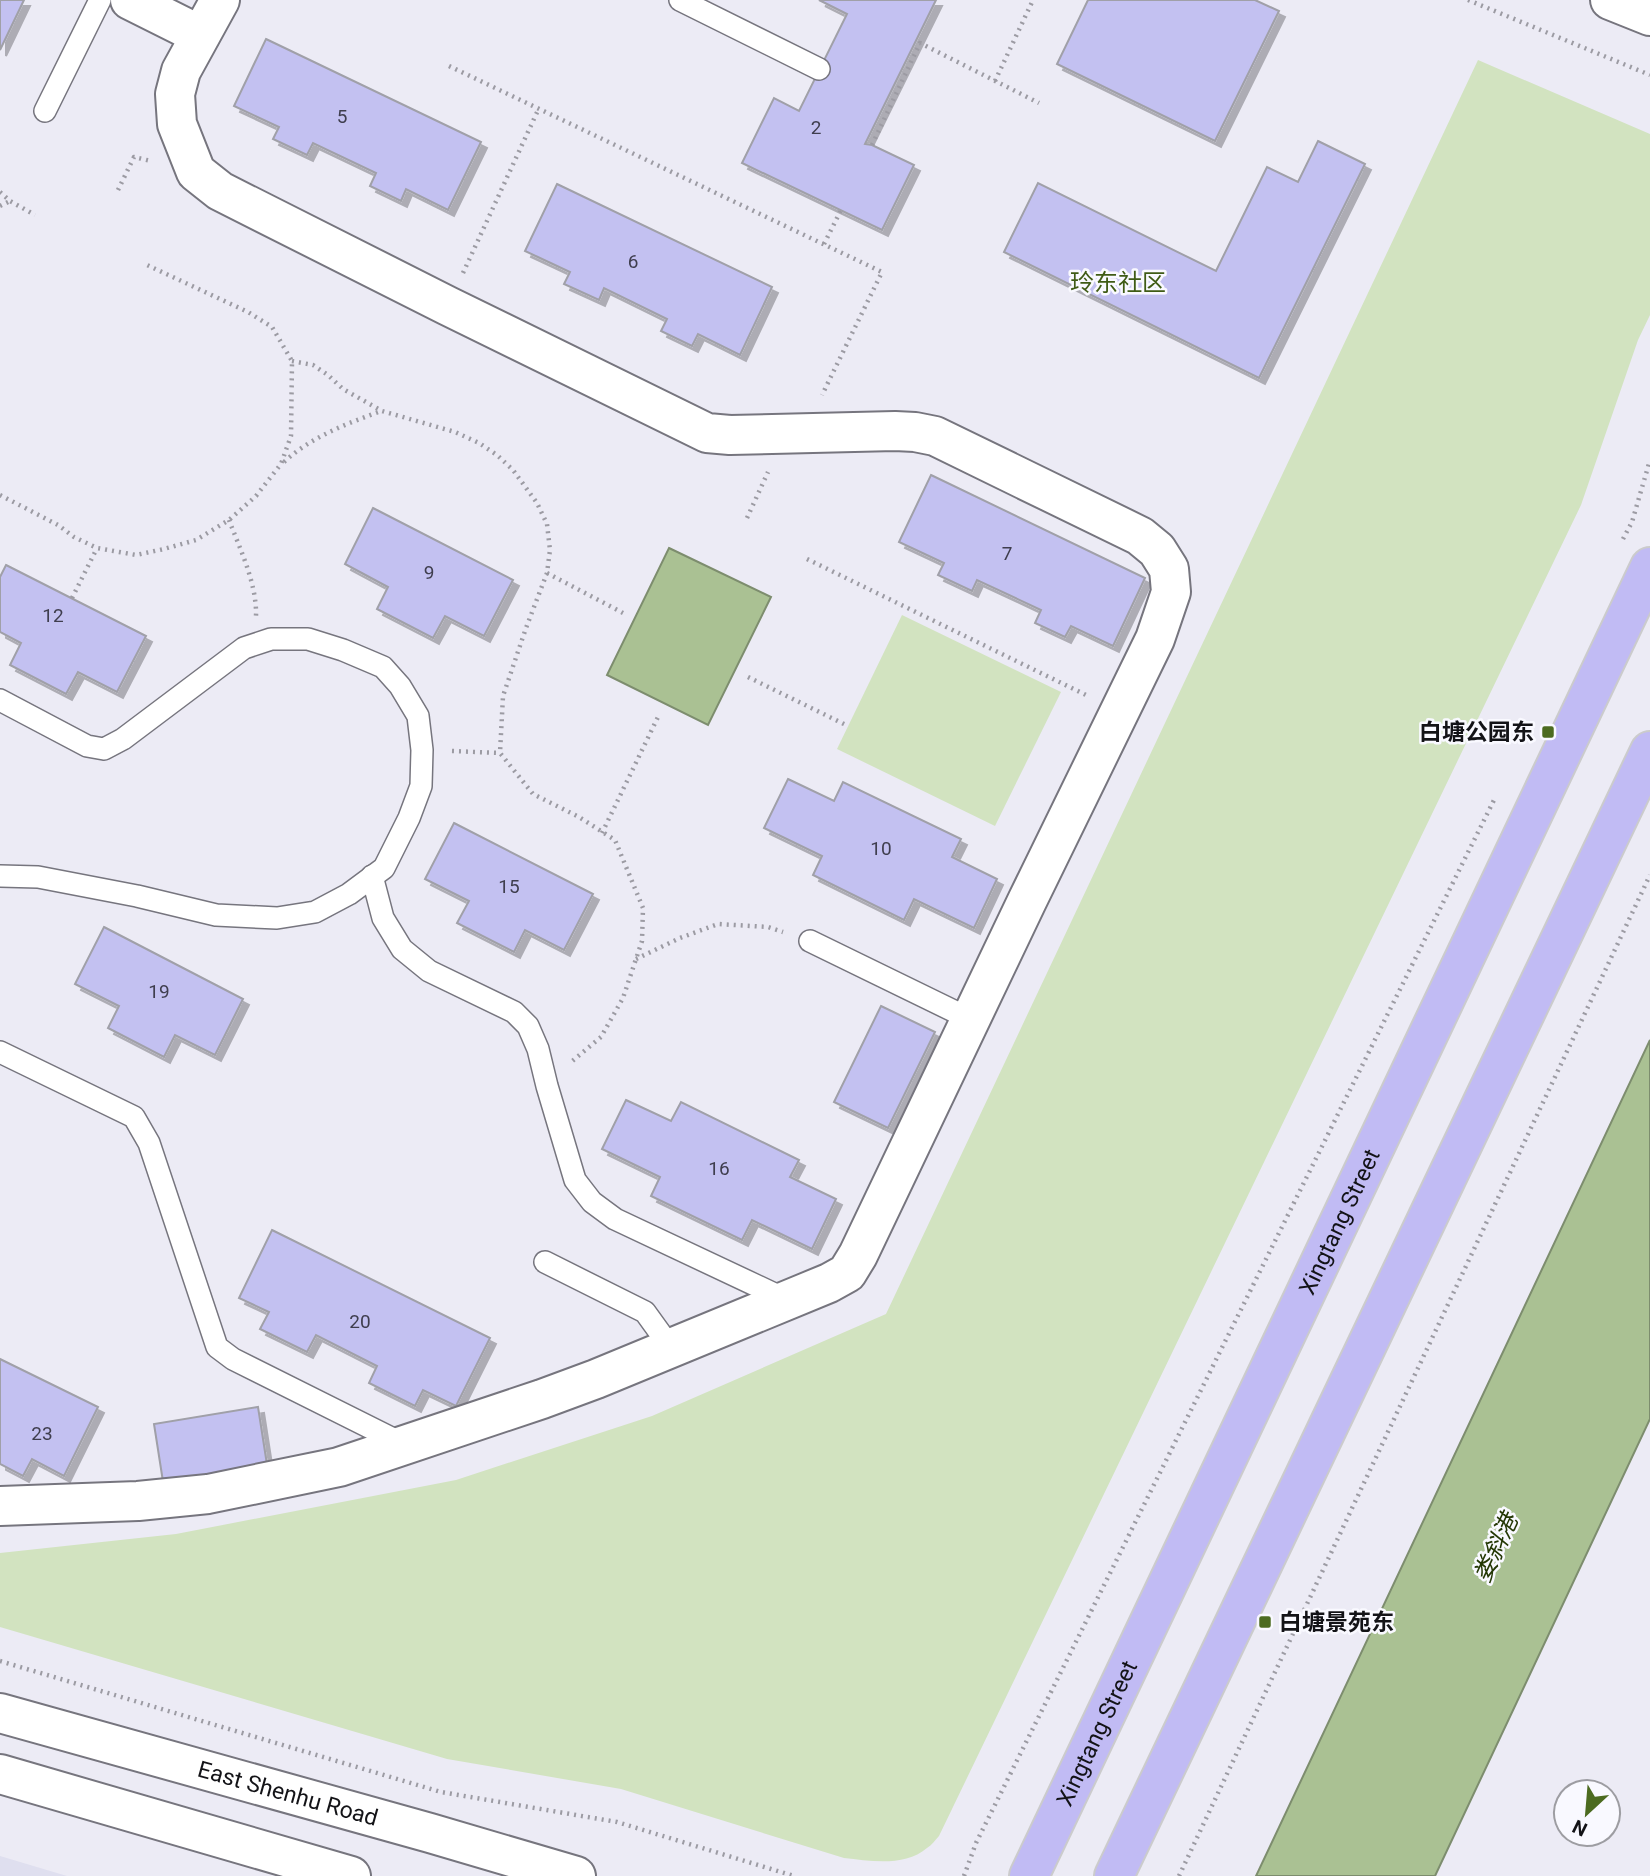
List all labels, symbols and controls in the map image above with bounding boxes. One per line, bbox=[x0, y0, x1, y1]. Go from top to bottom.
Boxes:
house number: 5 bbox=[337, 105, 347, 128]
house number: 2 bbox=[811, 116, 821, 139]
house number: 6 bbox=[628, 250, 638, 273]
district label: 玲东社区 bbox=[1070, 269, 1166, 297]
house number: 7 bbox=[1002, 542, 1012, 565]
house number: 9 bbox=[424, 561, 434, 584]
house number: 12 bbox=[42, 604, 64, 627]
place label: 白塘公园东 bbox=[1419, 719, 1534, 746]
marker: 白塘公园东 bbox=[1540, 724, 1556, 740]
house number: 10 bbox=[870, 837, 892, 860]
house number: 15 bbox=[498, 875, 520, 898]
house number: 19 bbox=[148, 980, 170, 1003]
street label: Xingtang Street bbox=[1293, 1145, 1385, 1299]
house number: 16 bbox=[708, 1157, 730, 1180]
house number: 20 bbox=[349, 1310, 371, 1333]
house number: 23 bbox=[31, 1422, 53, 1445]
water label: 娄斜港 bbox=[1468, 1507, 1525, 1587]
place label: 白塘景苑东 bbox=[1279, 1609, 1394, 1636]
marker: 白塘景苑东 bbox=[1257, 1614, 1273, 1630]
street label: Xingtang Street bbox=[1051, 1656, 1143, 1810]
street label: East Shenhu Road bbox=[195, 1755, 381, 1831]
north arrow bbox=[1552, 1778, 1622, 1848]
text: N bbox=[1569, 1815, 1591, 1841]

